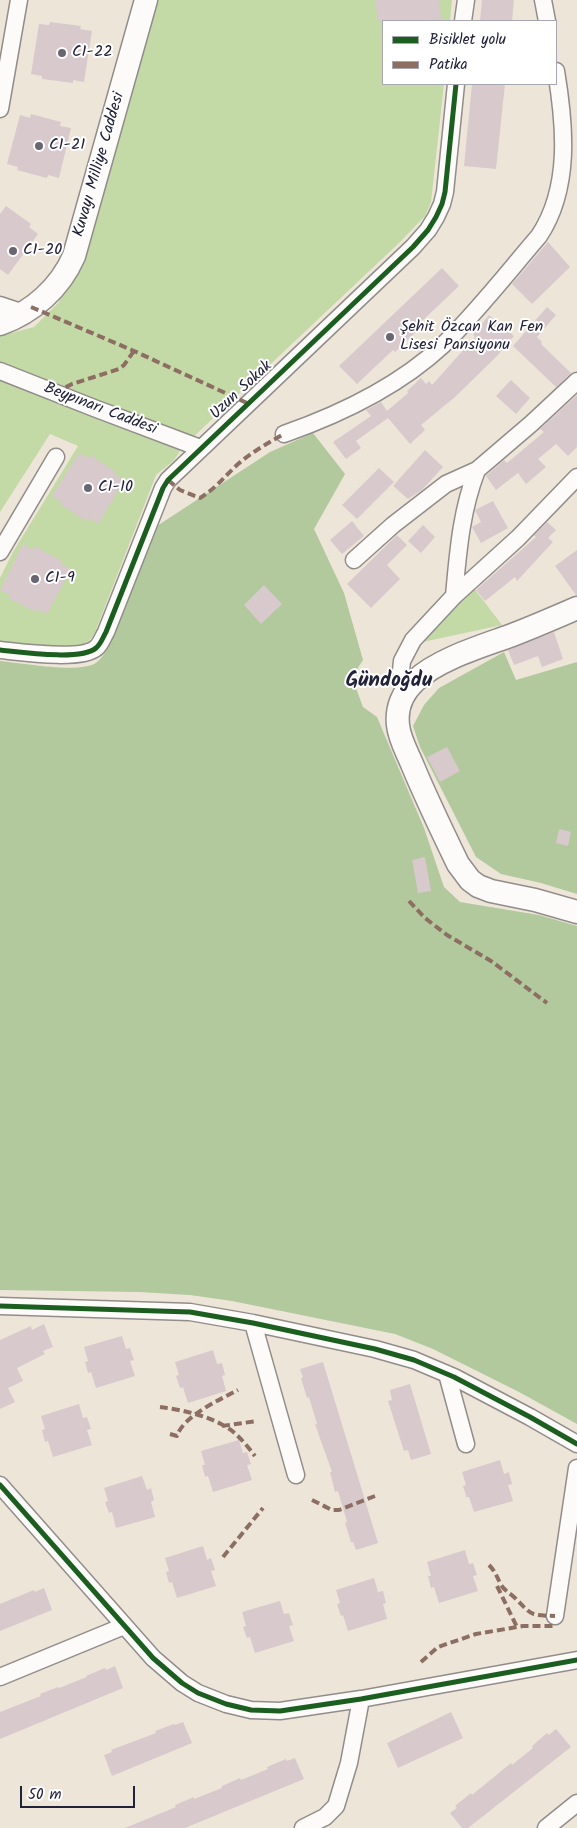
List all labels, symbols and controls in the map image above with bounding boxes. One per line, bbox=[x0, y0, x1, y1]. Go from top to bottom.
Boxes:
legend bbox=[382, 20, 557, 85]
text: Bisiklet yolu bbox=[429, 28, 506, 52]
place label: C1-22 bbox=[72, 43, 113, 63]
marker: C1-22 bbox=[56, 47, 68, 59]
text: Patika bbox=[429, 53, 468, 77]
street label: Kuvayı Milliye Caddesi bbox=[70, 90, 130, 240]
place label: C1-21 bbox=[49, 136, 85, 156]
marker: C1-21 bbox=[33, 140, 45, 152]
place label: C1-20 bbox=[23, 241, 62, 261]
marker: C1-20 bbox=[7, 245, 19, 257]
place label: Şehit Özcan Kan Fen Lisesi Pansiyonu bbox=[400, 318, 543, 356]
marker: Şehit Özcan Kan Fen Lisesi Pansiyonu bbox=[384, 331, 396, 343]
street label: Uzun Sokak bbox=[207, 358, 277, 424]
street label: Beypınarı Caddesi bbox=[41, 380, 159, 440]
place label: C1-10 bbox=[98, 478, 133, 498]
marker: C1-10 bbox=[82, 482, 94, 494]
place label: C1-9 bbox=[45, 569, 75, 589]
marker: C1-9 bbox=[29, 573, 41, 585]
district label: Gündoğdu bbox=[346, 669, 432, 695]
scale bar bbox=[22, 1776, 138, 1808]
text: 50 m bbox=[28, 1783, 62, 1807]

